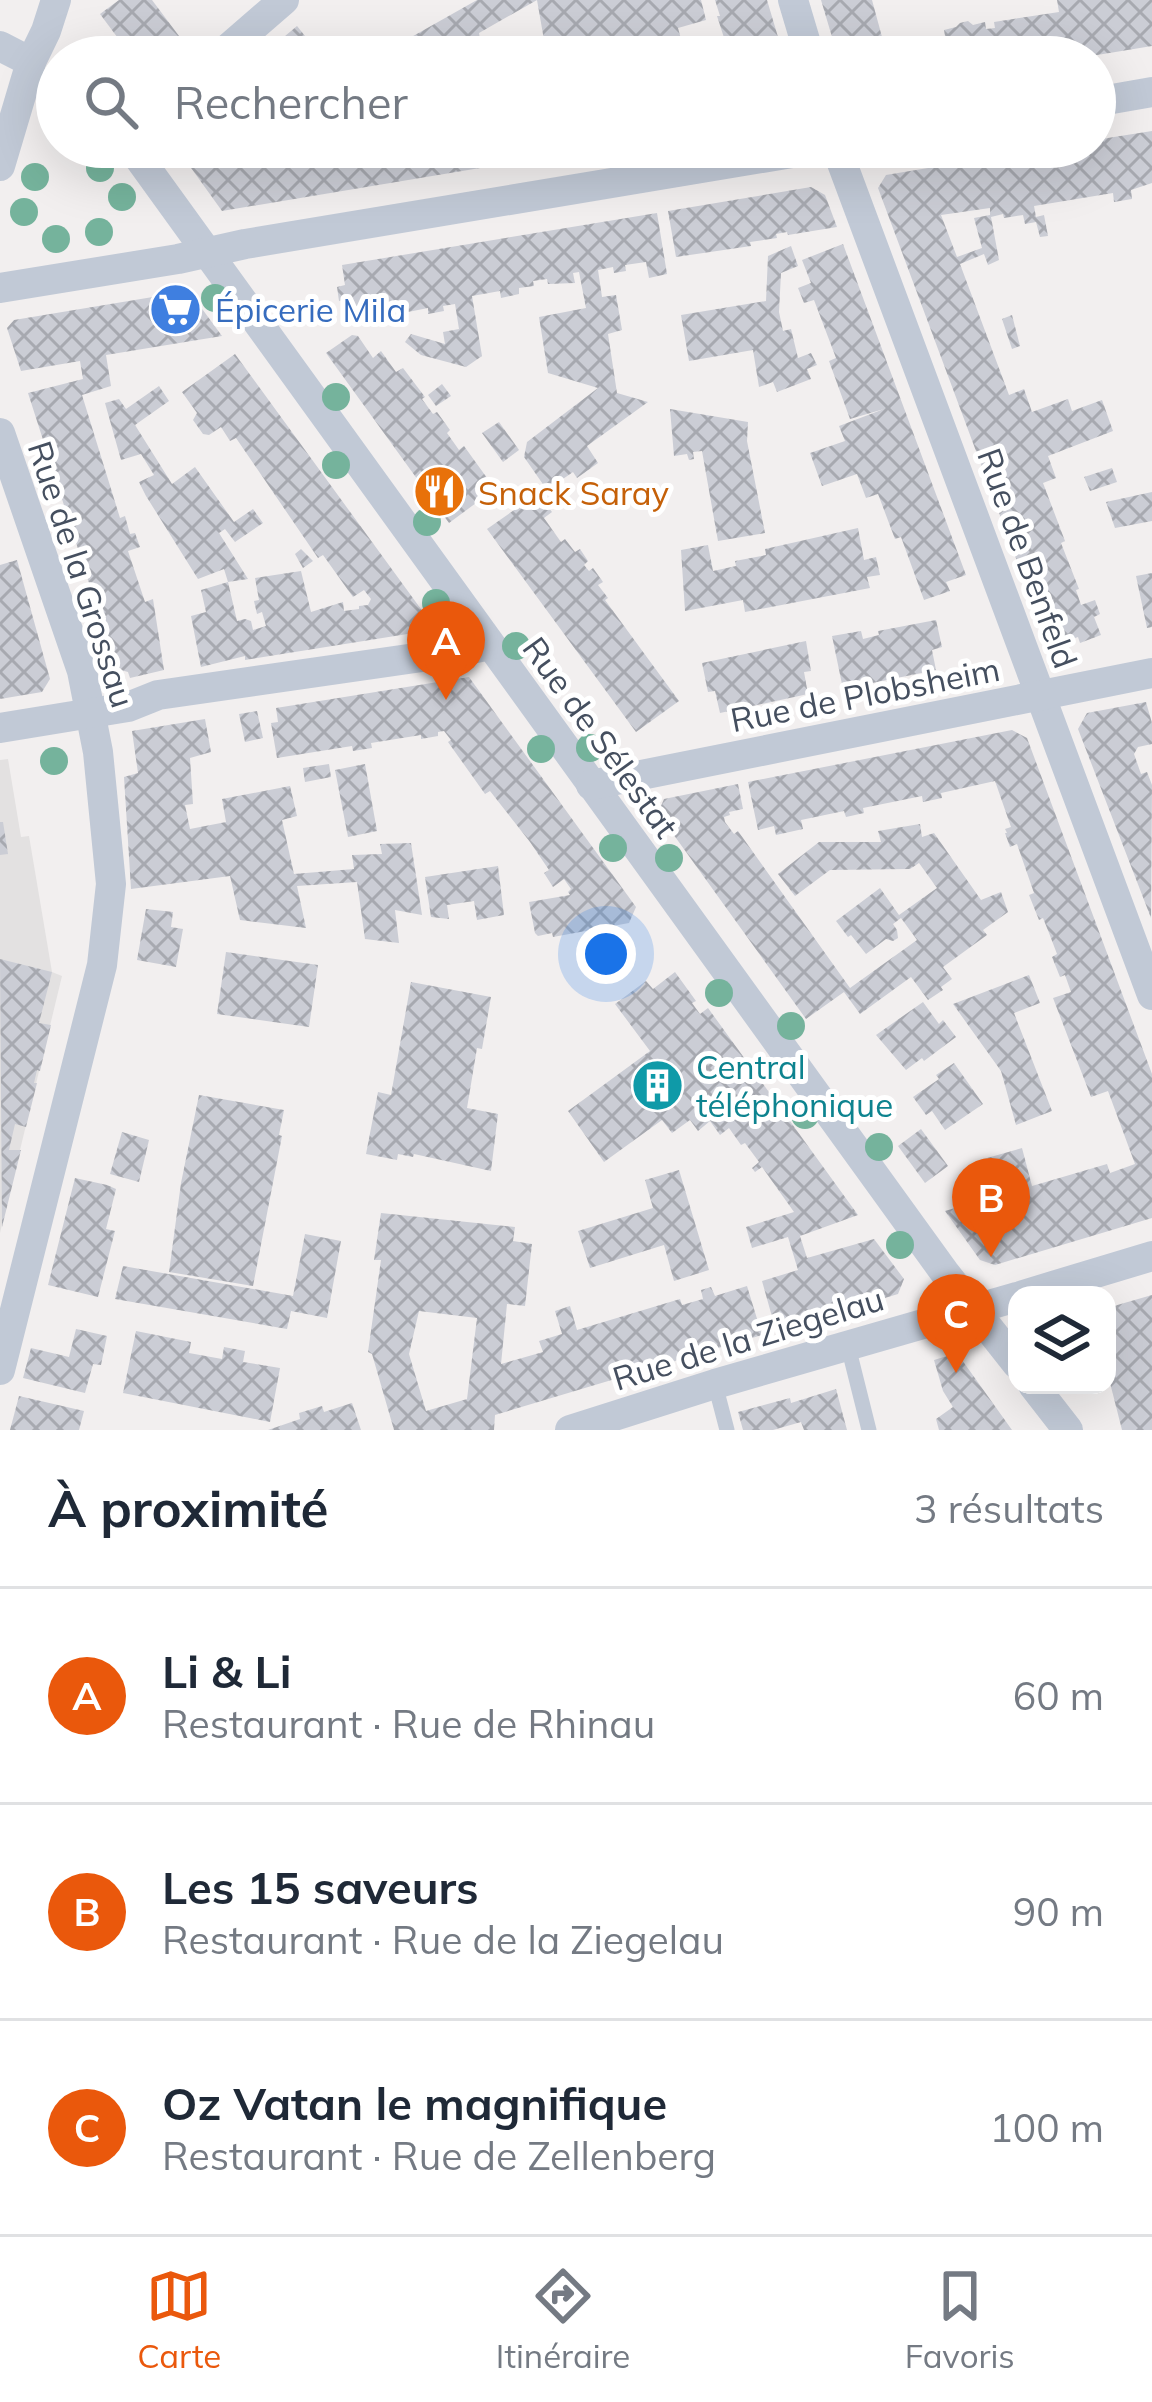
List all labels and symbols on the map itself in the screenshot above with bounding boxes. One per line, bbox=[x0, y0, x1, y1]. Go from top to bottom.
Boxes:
supermarket icon: Épicerie Mila bbox=[148, 281, 204, 337]
place label: Épicerie Mila bbox=[215, 289, 406, 330]
street label: Rue de la Grossau bbox=[20, 436, 144, 712]
street label: Rue de Benfeld bbox=[969, 443, 1087, 673]
restaurant icon: Snack Saray bbox=[411, 464, 467, 520]
place label: Snack Saray bbox=[478, 472, 669, 513]
pin: A bbox=[407, 601, 485, 700]
street label: Rue de Sélestat bbox=[514, 629, 688, 845]
street label: Rue de Plobsheim bbox=[727, 648, 1003, 740]
your location bbox=[576, 924, 636, 984]
place label: Central téléphonique bbox=[696, 1046, 893, 1125]
building icon: Central téléphonique bbox=[629, 1057, 685, 1113]
pin: B bbox=[952, 1158, 1030, 1257]
pin: C bbox=[917, 1274, 995, 1373]
street label: Rue de la Ziegelau bbox=[608, 1277, 888, 1399]

